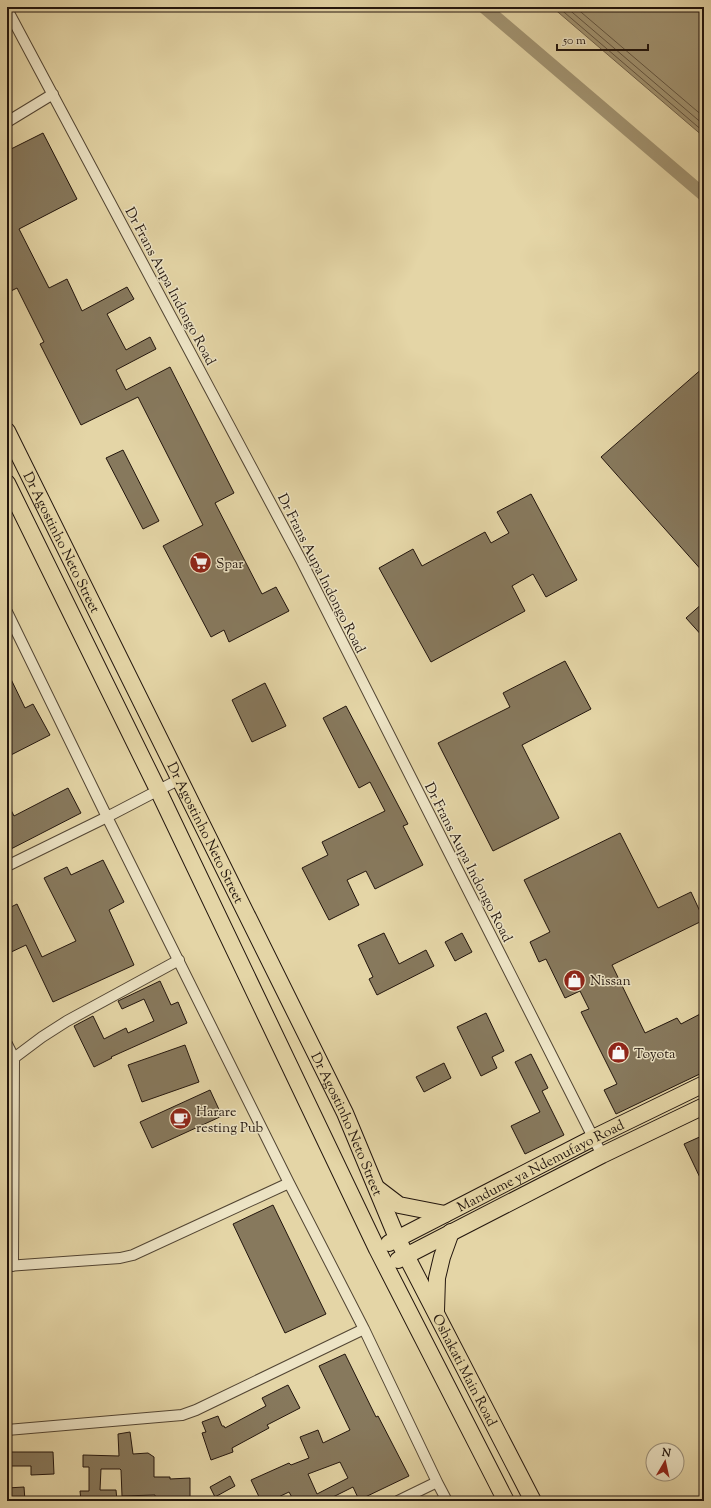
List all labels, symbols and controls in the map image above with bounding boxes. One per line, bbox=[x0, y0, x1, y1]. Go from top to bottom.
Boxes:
scale bar bbox=[557, 26, 648, 52]
text: 50 m bbox=[562, 32, 586, 50]
street label: Dr Frans Aupa Indongo Road bbox=[119, 204, 220, 370]
street label: Dr Agostinho Neto Street bbox=[17, 469, 104, 617]
street label: Dr Frans Aupa Indongo Road bbox=[271, 491, 369, 657]
supermarket icon: Spar bbox=[187, 550, 213, 576]
place label: Spar bbox=[216, 555, 244, 575]
street label: Dr Agostinho Neto Street bbox=[161, 759, 248, 907]
street label: Dr Frans Aupa Indongo Road bbox=[418, 780, 516, 946]
shop icon: Nissan bbox=[561, 967, 587, 993]
place label: Nissan bbox=[590, 972, 631, 992]
shop icon: Toyota bbox=[605, 1040, 631, 1066]
place label: Toyota bbox=[634, 1045, 676, 1065]
street label: Dr Agostinho Neto Street bbox=[305, 1050, 386, 1199]
place label: Harare resting Pub bbox=[196, 1103, 264, 1139]
cafe icon: Harare resting Pub bbox=[168, 1106, 194, 1132]
street label: Mandume ya Ndemufayo Road bbox=[454, 1116, 628, 1218]
street label: Oshakati Main Road bbox=[426, 1311, 501, 1431]
north arrow bbox=[645, 1442, 685, 1482]
text: N bbox=[660, 1444, 672, 1462]

